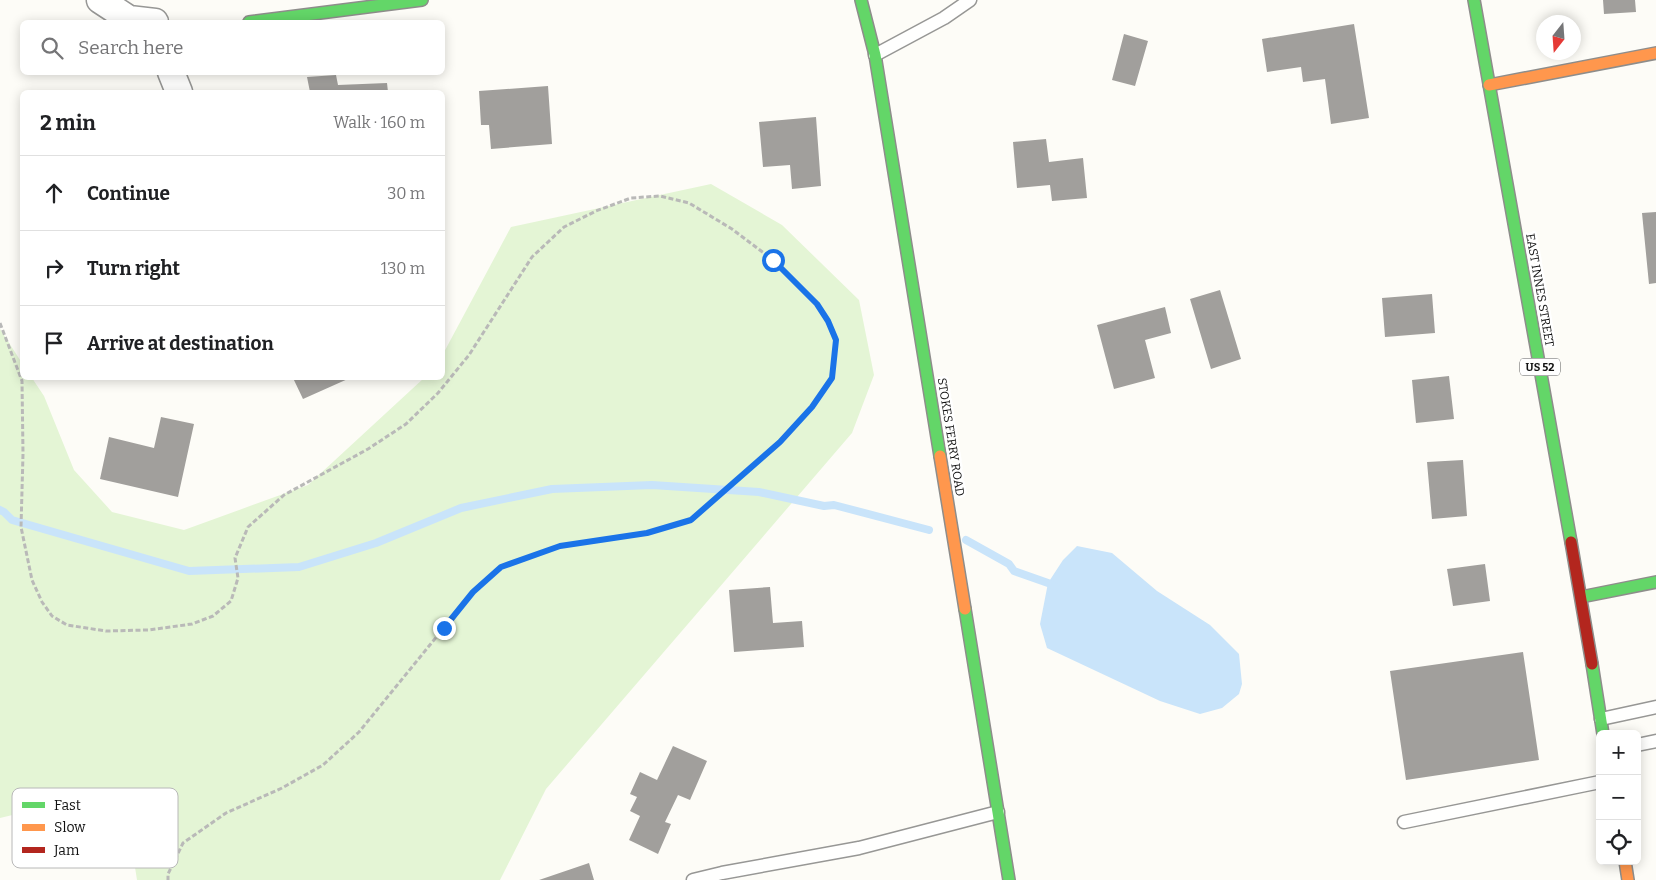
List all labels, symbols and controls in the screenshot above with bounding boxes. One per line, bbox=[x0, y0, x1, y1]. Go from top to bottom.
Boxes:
north arrow bbox=[1536, 15, 1581, 60]
search box bbox=[20, 20, 445, 75]
icon: search bbox=[38, 34, 66, 62]
text: Search here bbox=[78, 36, 183, 59]
text: 2 min bbox=[40, 110, 96, 136]
text: Walk · 160 m bbox=[333, 113, 425, 132]
icon: ahead bbox=[40, 179, 68, 207]
text: Continue bbox=[87, 182, 170, 205]
text: 30 m bbox=[387, 184, 425, 203]
street label: EAST INNES STREET bbox=[1523, 232, 1557, 348]
route start bbox=[762, 249, 785, 272]
icon: right bbox=[40, 254, 68, 282]
text: Turn right bbox=[87, 257, 180, 280]
text: 130 m bbox=[381, 259, 425, 278]
icon: arrive bbox=[40, 329, 68, 357]
text: Arrive at destination bbox=[87, 332, 274, 355]
road number: US 52 bbox=[1520, 358, 1560, 376]
street label: STOKES FERRY ROAD bbox=[935, 377, 967, 497]
route end bbox=[433, 617, 456, 640]
map controls bbox=[1596, 730, 1641, 865]
button: + bbox=[1596, 730, 1641, 775]
button: − bbox=[1596, 775, 1641, 820]
legend bbox=[12, 788, 178, 868]
text: Fast bbox=[54, 797, 81, 814]
text: Slow bbox=[54, 819, 86, 836]
button: locate bbox=[1596, 820, 1641, 865]
text: Jam bbox=[53, 842, 80, 859]

